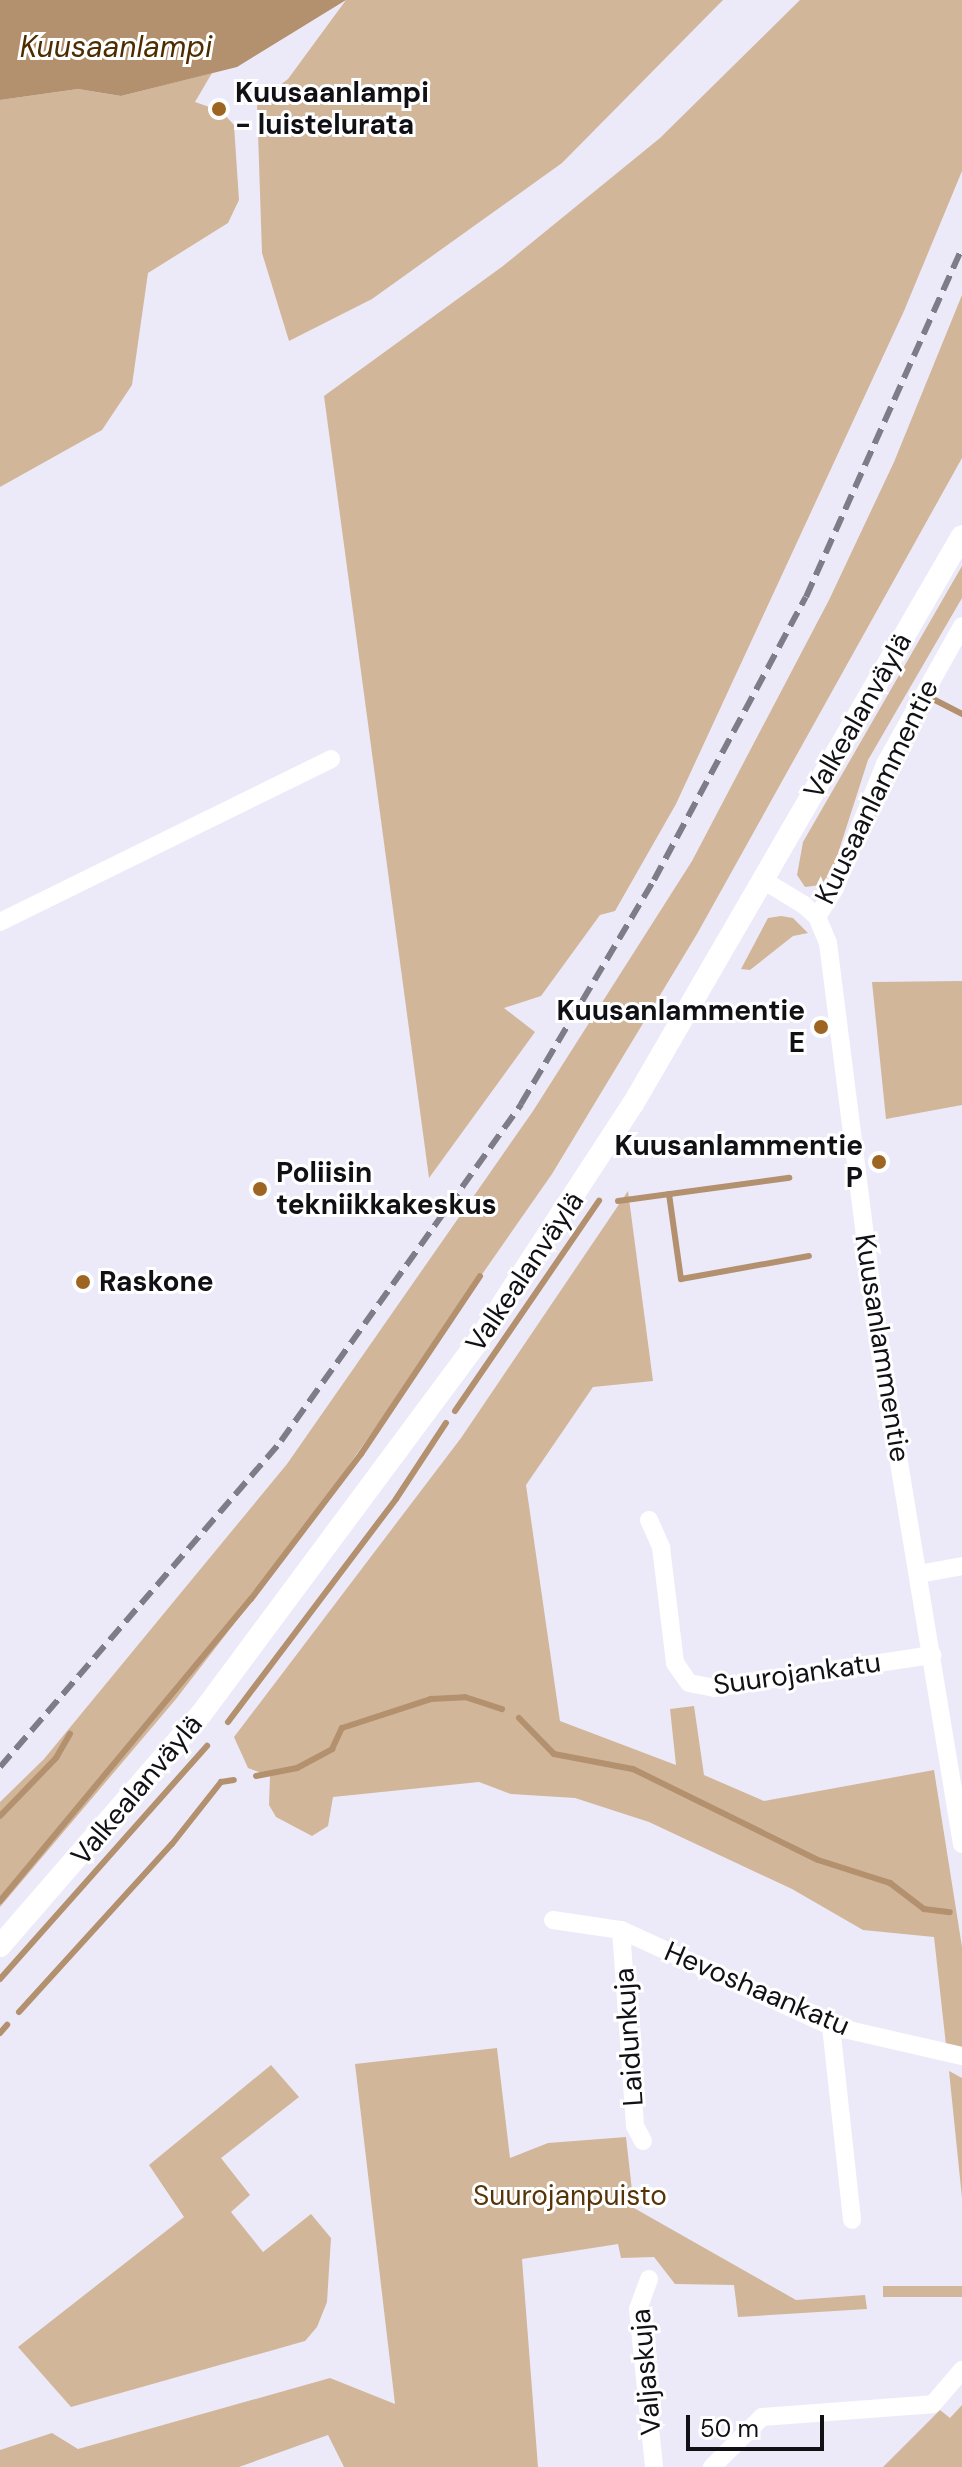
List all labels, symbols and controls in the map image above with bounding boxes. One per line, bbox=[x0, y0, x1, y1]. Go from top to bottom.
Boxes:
water label: Kuusaanlampi bbox=[20, 29, 212, 65]
place label: Kuusaanlampi - luistelurata bbox=[235, 76, 429, 142]
marker: Kuusaanlampi - luistelurata bbox=[210, 100, 228, 118]
street label: Valkealanväylä bbox=[797, 627, 919, 805]
street label: Kuusaanlammentie bbox=[808, 674, 946, 910]
place label: Kuusanlammentie E bbox=[556, 994, 805, 1060]
marker: Kuusanlammentie E bbox=[812, 1018, 830, 1036]
place label: Kuusanlammentie P bbox=[614, 1129, 863, 1195]
marker: Kuusanlammentie P bbox=[870, 1153, 888, 1171]
place label: Poliisin tekniikkakeskus bbox=[276, 1156, 497, 1222]
marker: Poliisin tekniikkakeskus bbox=[251, 1180, 269, 1198]
street label: Valkealanväylä bbox=[459, 1185, 591, 1359]
street label: Kuusanlammentie bbox=[847, 1232, 917, 1464]
place label: Raskone bbox=[99, 1265, 214, 1299]
marker: Raskone bbox=[74, 1273, 92, 1291]
street label: Suurojankatu bbox=[711, 1646, 883, 1702]
street label: Valkealanväylä bbox=[64, 1708, 210, 1872]
street label: Hevoshaankatu bbox=[659, 1935, 855, 2043]
street label: Laidunkuja bbox=[607, 1967, 651, 2107]
park label: Suurojanpuisto bbox=[473, 2179, 667, 2213]
street label: Valjaskuja bbox=[624, 2307, 668, 2437]
scale bar bbox=[690, 2399, 828, 2449]
text: 50 m bbox=[700, 2413, 759, 2444]

